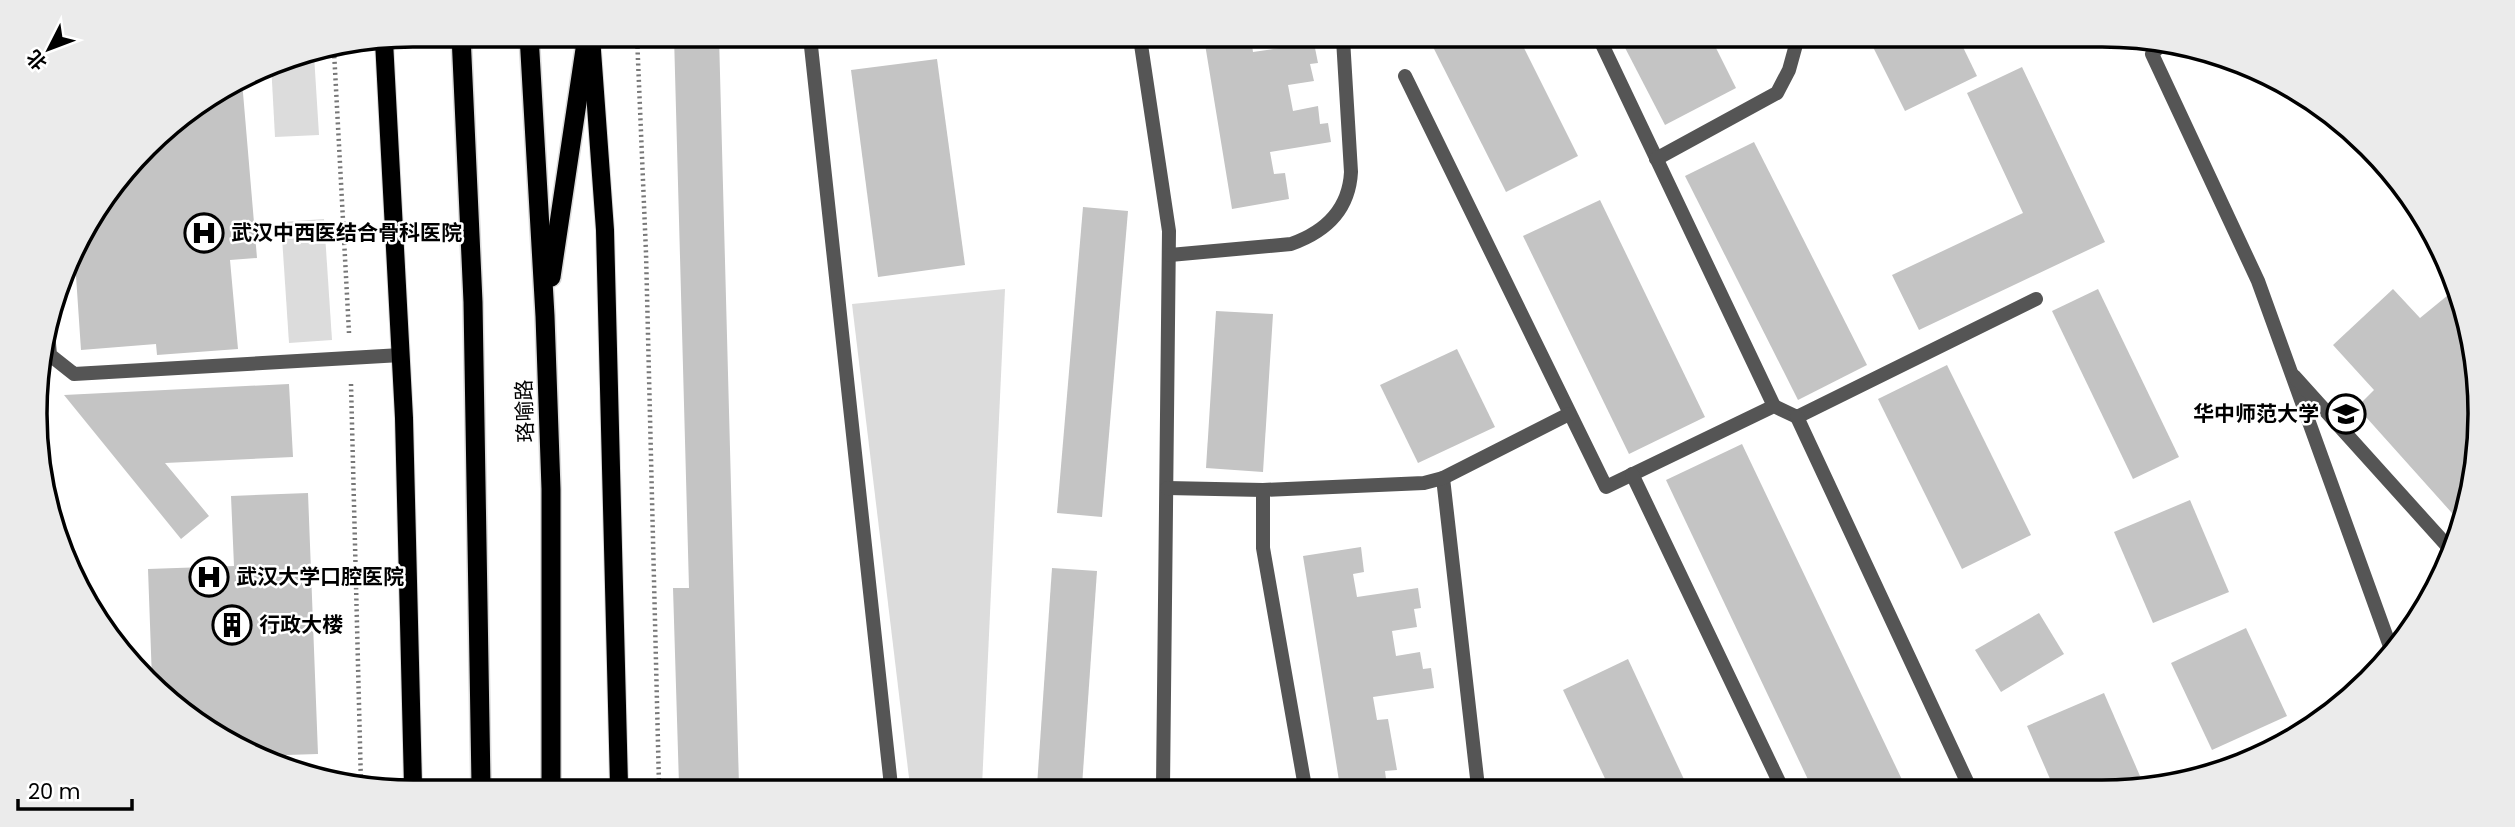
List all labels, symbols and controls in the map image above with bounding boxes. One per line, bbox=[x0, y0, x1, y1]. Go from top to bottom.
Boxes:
north arrow bbox=[14, 14, 84, 84]
text: 北 bbox=[20, 44, 53, 76]
hospital icon: 武汉中西医结合骨科医院 bbox=[183, 212, 225, 254]
place label: 武汉中西医结合骨科医院 bbox=[231, 218, 462, 247]
street label: 珞喻路 bbox=[509, 379, 540, 443]
school or university icon: 华中师范大学 bbox=[2325, 393, 2367, 435]
place label: 华中师范大学 bbox=[2193, 399, 2319, 428]
hospital icon: 武汉大学口腔医院 bbox=[188, 556, 230, 598]
place label: 武汉大学口腔医院 bbox=[236, 562, 404, 591]
building icon: 行政大楼 bbox=[211, 604, 253, 646]
place label: 行政大楼 bbox=[259, 610, 343, 639]
scale bar bbox=[18, 768, 131, 812]
text: 20 m bbox=[28, 777, 81, 806]

